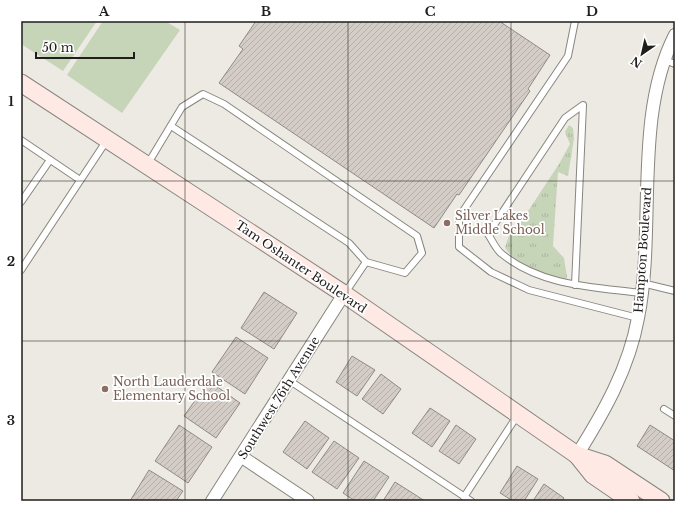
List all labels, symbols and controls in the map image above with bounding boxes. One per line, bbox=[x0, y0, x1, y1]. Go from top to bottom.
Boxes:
text: A bbox=[98, 3, 110, 20]
text: B bbox=[261, 3, 271, 20]
text: C bbox=[425, 3, 436, 20]
text: D bbox=[586, 3, 598, 20]
scale bar bbox=[36, 34, 134, 60]
north arrow bbox=[622, 34, 662, 74]
text: 50 m bbox=[42, 40, 74, 55]
text: N bbox=[628, 53, 645, 71]
text: 1 bbox=[8, 93, 14, 110]
street label: Hampton Boulevard bbox=[631, 187, 654, 313]
place label: Silver Lakes Middle School bbox=[455, 208, 545, 237]
street label: Tam Oshanter Boulevard bbox=[233, 217, 370, 316]
marker: Silver Lakes Middle School bbox=[442, 218, 452, 228]
text: 2 bbox=[7, 253, 15, 270]
street label: Southwest 76th Avenue bbox=[235, 334, 323, 462]
place label: North Lauderdale Elementary School bbox=[113, 374, 230, 403]
marker: North Lauderdale Elementary School bbox=[100, 384, 110, 394]
text: 3 bbox=[7, 412, 15, 429]

